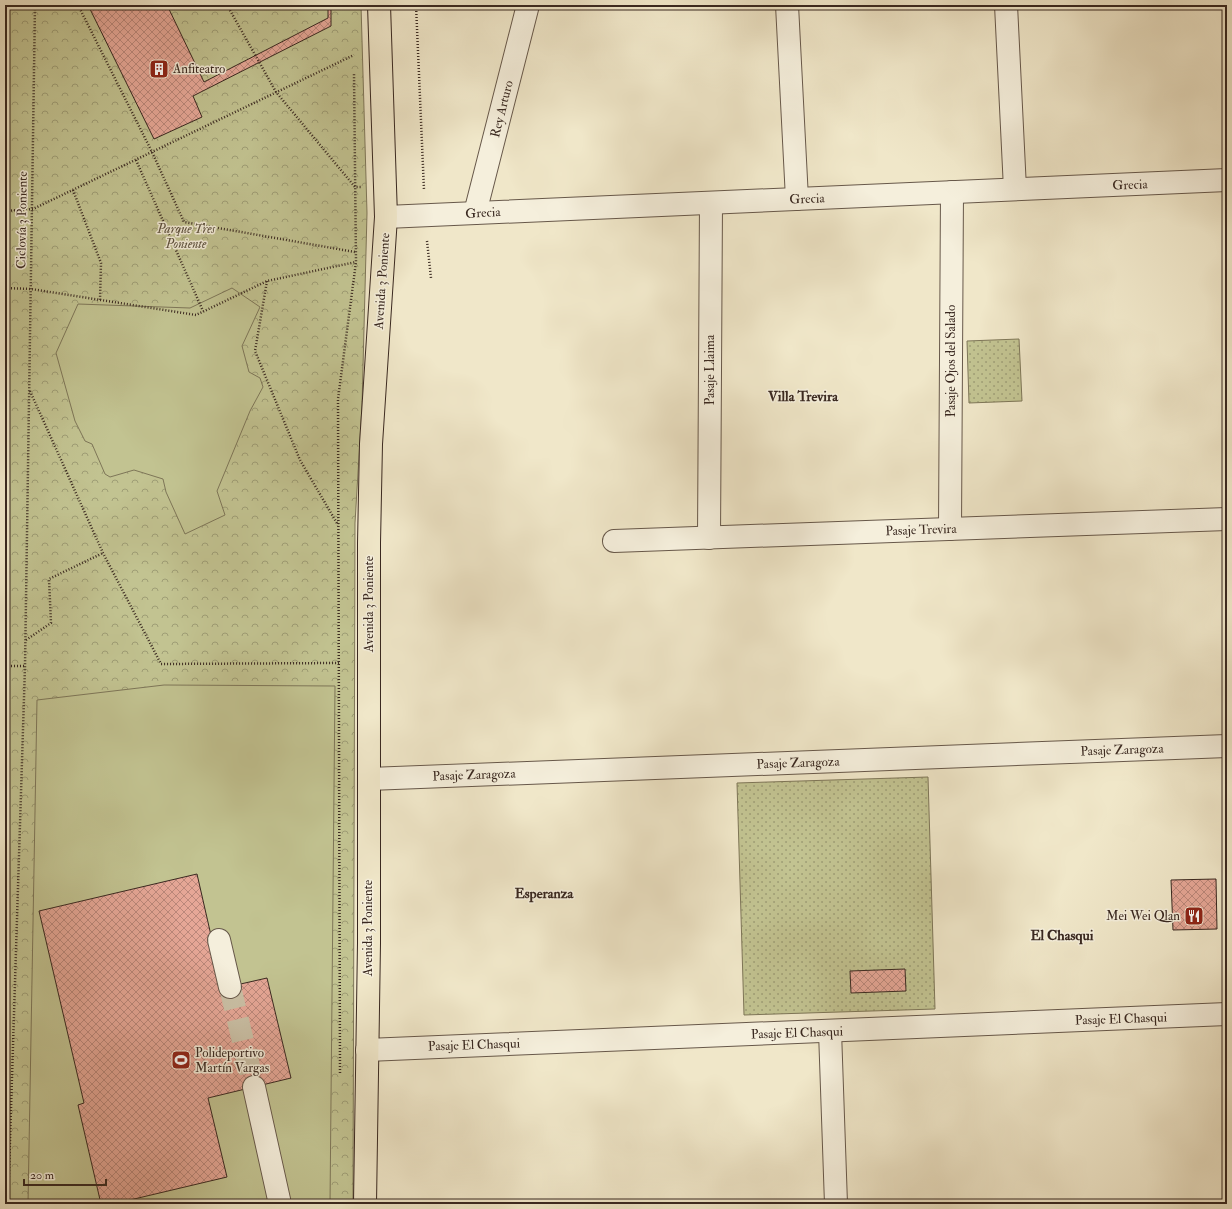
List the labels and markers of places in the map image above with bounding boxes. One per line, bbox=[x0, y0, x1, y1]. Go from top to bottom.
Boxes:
building icon: Anfiteatro bbox=[148, 58, 170, 80]
place label: Anfiteatro bbox=[172, 61, 225, 77]
restaurant icon: Mei Wei Qlan bbox=[1183, 905, 1205, 927]
place label: Mei Wei Qlan bbox=[1106, 908, 1180, 924]
place label: Polideportivo Martín Vargas bbox=[195, 1045, 270, 1076]
sports icon: Polideportivo Martín Vargas bbox=[170, 1049, 192, 1071]

